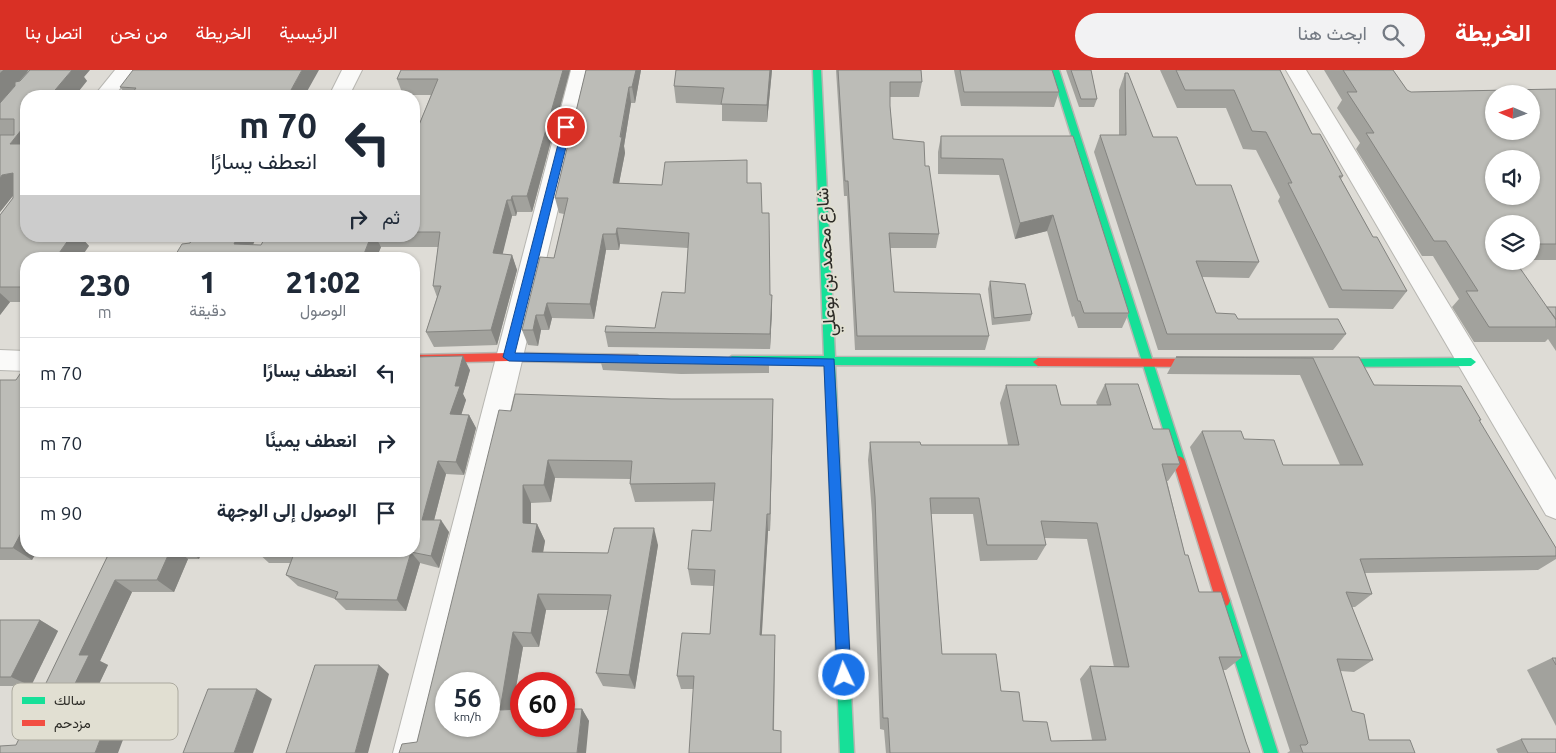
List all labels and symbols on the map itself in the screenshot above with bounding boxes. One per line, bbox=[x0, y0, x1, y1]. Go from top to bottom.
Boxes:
north arrow bbox=[1485, 85, 1540, 140]
pin bbox=[545, 106, 587, 148]
street label: شارع محمد بن بوعلي bbox=[811, 187, 845, 337]
position arrow bbox=[817, 648, 869, 700]
speed limit sign: 60 bbox=[510, 672, 575, 737]
legend bbox=[12, 683, 178, 740]
text: سالك bbox=[54, 692, 85, 708]
text: مزدحم bbox=[54, 715, 91, 732]

